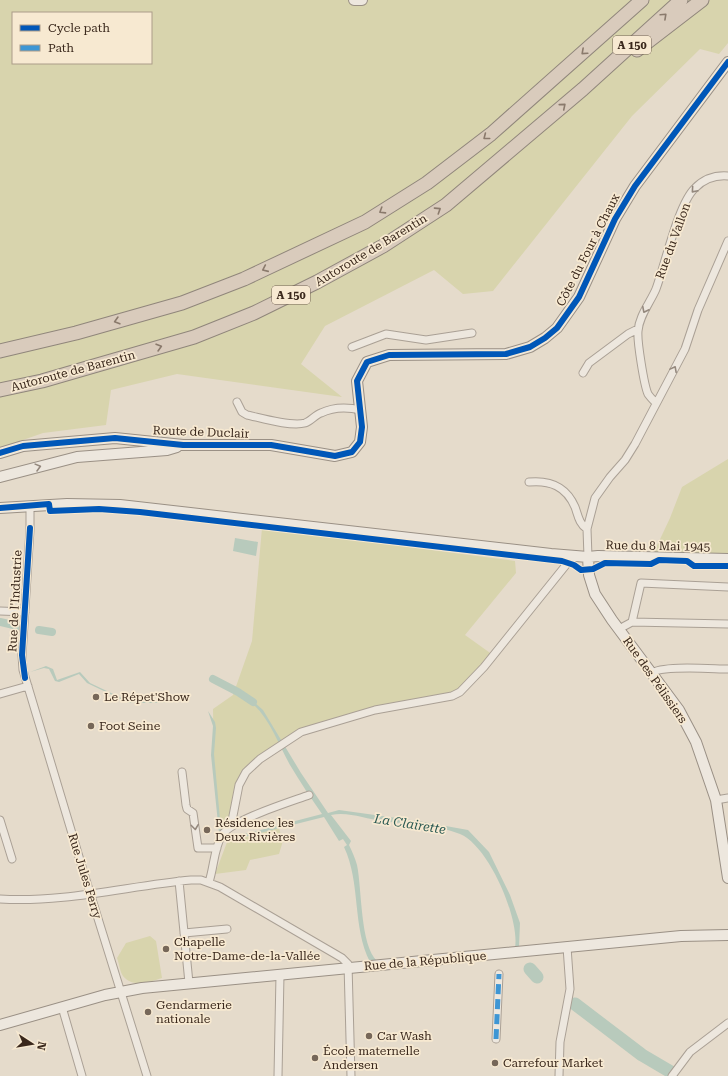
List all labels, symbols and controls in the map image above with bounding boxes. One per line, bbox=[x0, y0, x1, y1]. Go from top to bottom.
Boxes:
legend bbox=[12, 12, 152, 64]
one-way arrow bbox=[659, 13, 667, 21]
text: Cycle path bbox=[48, 21, 110, 35]
road number: A 150 bbox=[613, 36, 651, 54]
text: Path bbox=[48, 41, 74, 55]
one-way arrow bbox=[581, 47, 589, 55]
one-way arrow bbox=[559, 104, 566, 111]
one-way arrow bbox=[484, 133, 491, 140]
one-way arrow bbox=[692, 186, 699, 193]
street label: Côte du Four à Chaux bbox=[553, 191, 623, 309]
street label: Rue du Vallon bbox=[653, 201, 693, 281]
one-way arrow bbox=[379, 207, 386, 214]
one-way arrow bbox=[434, 207, 441, 215]
street label: Autoroute de Barentin bbox=[312, 211, 430, 289]
one-way arrow bbox=[262, 264, 270, 272]
road number: A 150 bbox=[272, 286, 310, 304]
one-way arrow bbox=[643, 306, 650, 313]
one-way arrow bbox=[113, 317, 120, 325]
one-way arrow bbox=[155, 343, 162, 352]
street label: Autoroute de Barentin bbox=[9, 348, 137, 394]
one-way arrow bbox=[669, 366, 677, 373]
street label: Route de Duclair bbox=[152, 423, 250, 441]
one-way arrow bbox=[34, 463, 41, 472]
street label: Rue du 8 Mai 1945 bbox=[606, 538, 711, 554]
street label: Rue de l'Industrie bbox=[5, 549, 25, 652]
street label: Rue des Pélissiers bbox=[620, 634, 690, 726]
place label: Le Répet'Show bbox=[104, 690, 190, 704]
marker: Le Répet'Show bbox=[91, 692, 101, 702]
place label: Foot Seine bbox=[99, 719, 161, 733]
marker: Foot Seine bbox=[86, 721, 96, 731]
water label: La Clairette bbox=[372, 811, 447, 837]
place label: Résidence les Deux Rivières bbox=[215, 816, 295, 844]
one-way arrow bbox=[190, 823, 199, 830]
marker: Résidence les Deux Rivières bbox=[202, 825, 212, 835]
street label: Rue Jules Ferry bbox=[65, 832, 105, 921]
place label: Chapelle Notre-Dame-de-la-Vallée bbox=[174, 935, 320, 963]
marker: Chapelle Notre-Dame-de-la-Vallée bbox=[161, 944, 171, 954]
street label: Rue de la République bbox=[363, 949, 487, 973]
place label: Gendarmerie nationale bbox=[156, 998, 232, 1026]
marker: Gendarmerie nationale bbox=[143, 1007, 153, 1017]
north arrow bbox=[12, 1024, 52, 1064]
place label: Car Wash bbox=[377, 1029, 432, 1043]
marker: Car Wash bbox=[364, 1031, 374, 1041]
text: N bbox=[34, 1040, 49, 1052]
place label: École maternelle Andersen bbox=[323, 1044, 420, 1072]
marker: École maternelle Andersen bbox=[310, 1053, 320, 1063]
place label: Carrefour Market bbox=[503, 1056, 603, 1070]
marker: Carrefour Market bbox=[490, 1058, 500, 1068]

